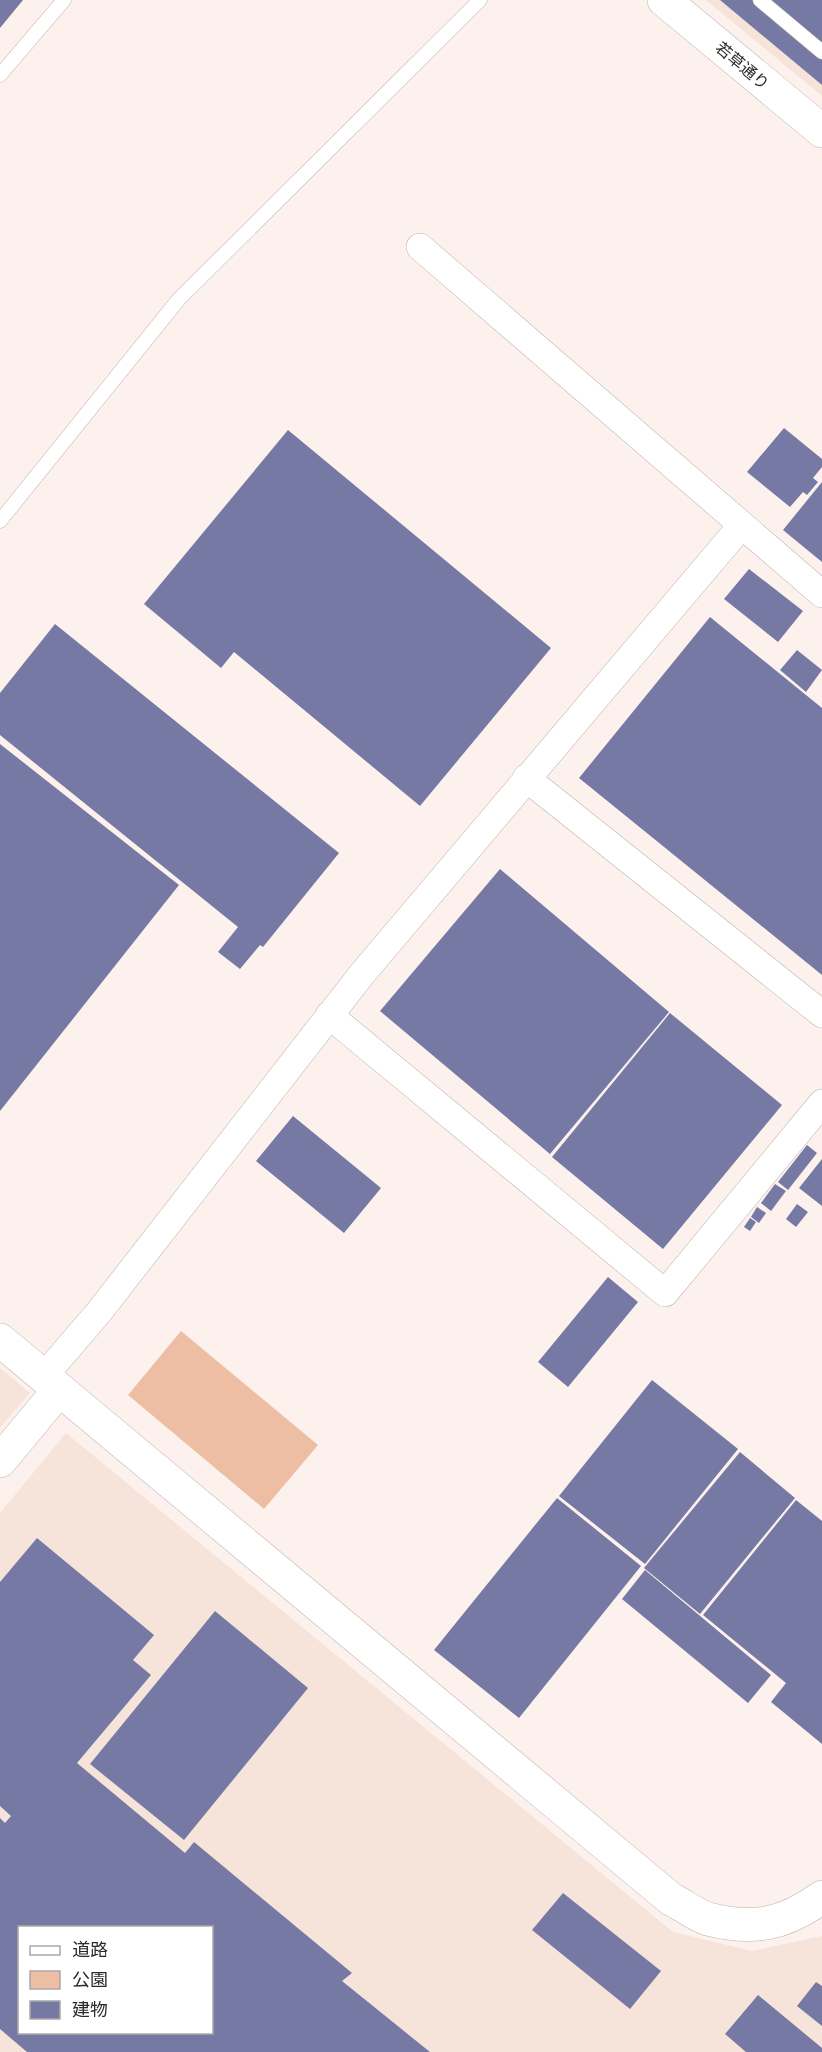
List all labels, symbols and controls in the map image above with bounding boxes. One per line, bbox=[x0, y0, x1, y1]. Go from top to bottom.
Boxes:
street label: 若草通り bbox=[712, 37, 774, 93]
legend bbox=[18, 1926, 213, 2034]
text: 道路 bbox=[72, 1938, 108, 1960]
text: 公園 bbox=[72, 1968, 108, 1990]
text: 建物 bbox=[72, 1998, 108, 2020]

